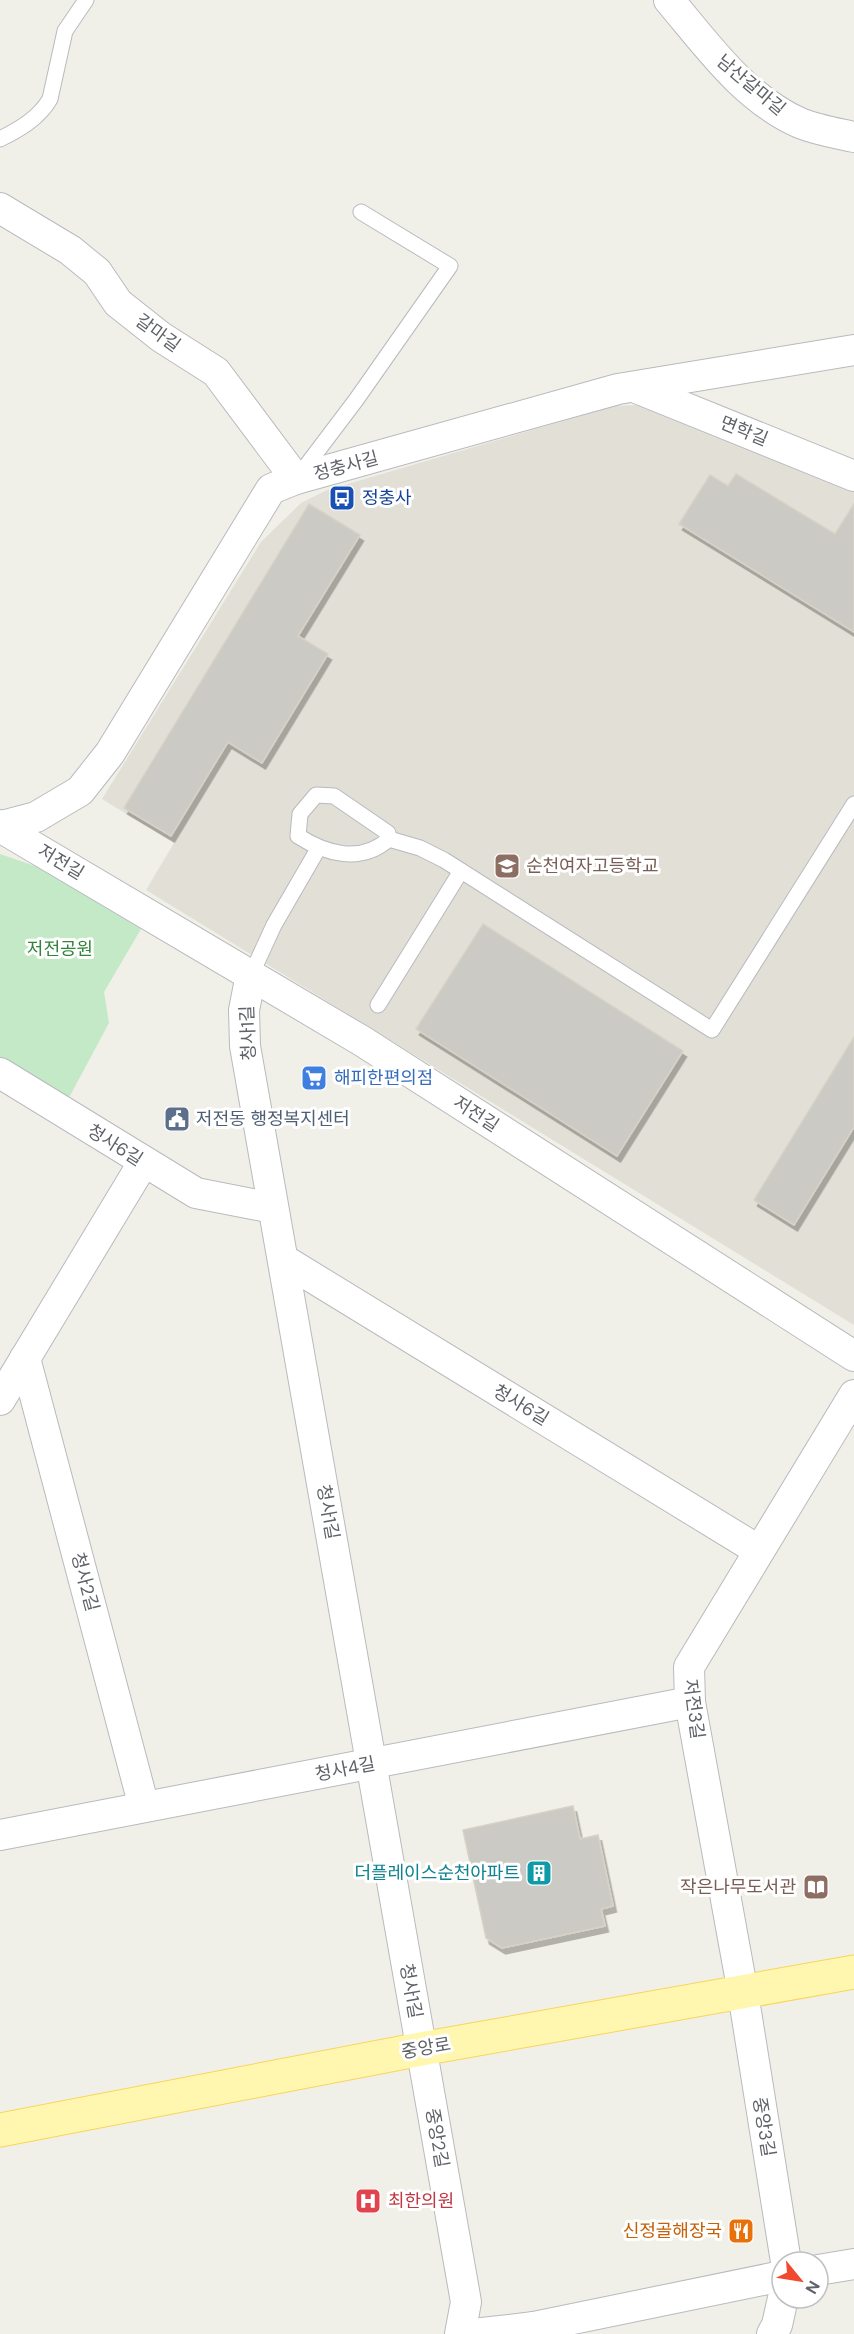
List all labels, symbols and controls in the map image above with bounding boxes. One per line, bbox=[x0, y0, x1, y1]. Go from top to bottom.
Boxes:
street label: 남산갈마길 bbox=[712, 49, 790, 121]
street label: 갈마길 bbox=[131, 309, 185, 357]
street label: 면학길 bbox=[716, 411, 772, 451]
street label: 정충사길 bbox=[311, 446, 381, 486]
bus stop icon: 정충사 bbox=[327, 483, 357, 513]
place label: 정충사 bbox=[362, 486, 412, 510]
street label: 저전길 bbox=[34, 839, 88, 885]
school or university icon: 순천여자고등학교 bbox=[492, 851, 522, 881]
place label: 순천여자고등학교 bbox=[526, 854, 658, 878]
park label: 저전공원 bbox=[27, 937, 93, 961]
street label: 청사1길 bbox=[235, 1005, 261, 1061]
supermarket icon: 해피한편의점 bbox=[299, 1063, 329, 1093]
place label: 해피한편의점 bbox=[334, 1066, 433, 1090]
street label: 저전길 bbox=[449, 1090, 503, 1138]
public building icon: 저전동 행정복지센터 bbox=[162, 1104, 192, 1134]
place label: 저전동 행정복지센터 bbox=[196, 1107, 350, 1131]
street label: 청사6길 bbox=[83, 1119, 147, 1171]
street label: 청사6길 bbox=[489, 1379, 553, 1431]
street label: 청사1길 bbox=[311, 1483, 345, 1541]
street label: 청사2길 bbox=[66, 1550, 104, 1614]
street label: 저전3길 bbox=[678, 1678, 710, 1740]
street label: 청사4길 bbox=[313, 1751, 377, 1787]
building icon: 더플레이스순천아파트 bbox=[524, 1858, 554, 1888]
place label: 더플레이스순천아파트 bbox=[354, 1861, 520, 1885]
library icon: 작은나무도서관 bbox=[801, 1872, 831, 1902]
place label: 작은나무도서관 bbox=[680, 1875, 796, 1899]
street label: 청사1길 bbox=[394, 1962, 428, 2020]
street label: 중앙로 bbox=[399, 2032, 453, 2064]
street label: 중앙3길 bbox=[747, 2095, 781, 2159]
street label: 중앙2길 bbox=[420, 2106, 454, 2170]
hospital icon: 최한의원 bbox=[353, 2186, 383, 2216]
place label: 최한의원 bbox=[388, 2189, 454, 2213]
restaurant icon: 신정골해장국 bbox=[726, 2216, 756, 2246]
place label: 신정골해장국 bbox=[623, 2219, 722, 2243]
north arrow bbox=[770, 2250, 830, 2310]
text: N bbox=[801, 2277, 825, 2298]

